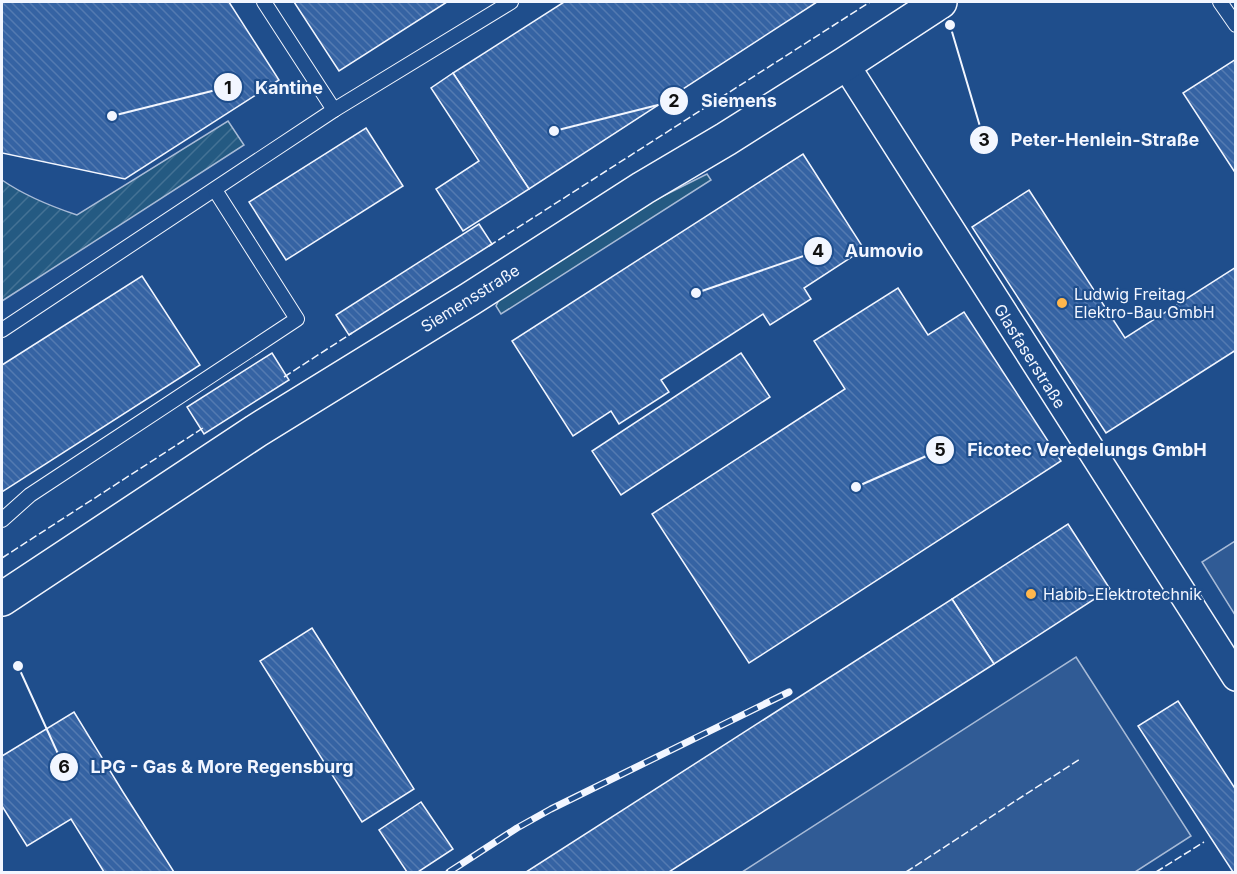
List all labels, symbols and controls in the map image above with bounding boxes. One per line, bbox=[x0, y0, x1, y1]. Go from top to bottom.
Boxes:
callout: Kantine bbox=[213, 69, 335, 105]
text: 1 bbox=[224, 77, 232, 98]
text: Kantine bbox=[255, 77, 323, 98]
callout: Siemens bbox=[659, 83, 788, 119]
text: 2 bbox=[668, 90, 680, 111]
text: Siemens bbox=[701, 90, 777, 111]
callout: Peter-Henlein-Straße bbox=[969, 122, 1211, 158]
text: 3 bbox=[978, 129, 990, 150]
text: Peter-Henlein-Straße bbox=[1011, 129, 1199, 150]
callout: Aumovio bbox=[803, 233, 936, 269]
text: 4 bbox=[812, 240, 824, 261]
text: Aumovio bbox=[845, 240, 923, 261]
street label: Siemensstraße bbox=[417, 260, 523, 336]
place label: Ludwig Freitag Elektro-Bau GmbH bbox=[1074, 284, 1215, 322]
marker: Ludwig Freitag Elektro-Bau GmbH bbox=[1055, 296, 1069, 310]
street label: Glasfaserstraße bbox=[990, 300, 1070, 412]
callout: Ficotec Veredelungs GmbH bbox=[925, 432, 1219, 468]
text: 5 bbox=[934, 439, 946, 460]
text: Ficotec Veredelungs GmbH bbox=[967, 439, 1207, 460]
place label: Habib-Elektrotechnik bbox=[1043, 584, 1202, 604]
marker: Habib-Elektrotechnik bbox=[1024, 587, 1038, 601]
callout: LPG - Gas & More Regensburg bbox=[49, 749, 366, 785]
text: 6 bbox=[58, 756, 70, 777]
text: LPG - Gas & More Regensburg bbox=[90, 756, 354, 777]

